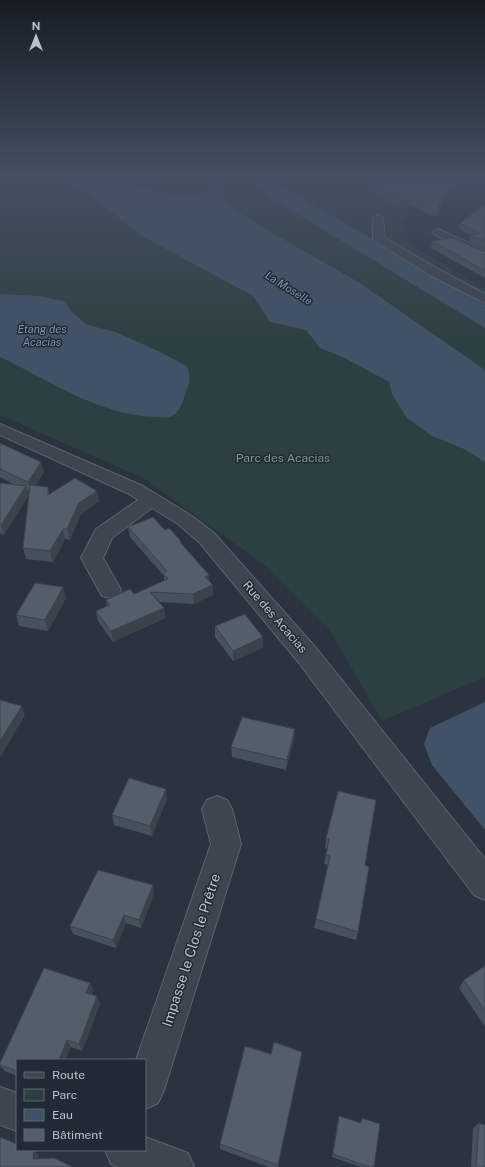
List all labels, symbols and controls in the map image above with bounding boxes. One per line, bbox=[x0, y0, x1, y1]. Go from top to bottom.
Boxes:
north arrow bbox=[16, 16, 56, 56]
text: N bbox=[32, 20, 40, 32]
water label: La Moselle bbox=[263, 269, 315, 307]
water label: Étang des Acacias bbox=[17, 322, 67, 348]
park label: Parc des Acacias bbox=[236, 451, 330, 465]
street label: Rue des Acacias bbox=[240, 578, 310, 656]
street label: Impasse le Clos le Prêtre bbox=[159, 871, 223, 1029]
legend bbox=[16, 1059, 146, 1151]
text: Route bbox=[52, 1068, 85, 1082]
text: Parc bbox=[52, 1088, 77, 1102]
text: Eau bbox=[52, 1108, 73, 1122]
text: Bâtiment bbox=[52, 1128, 103, 1142]

